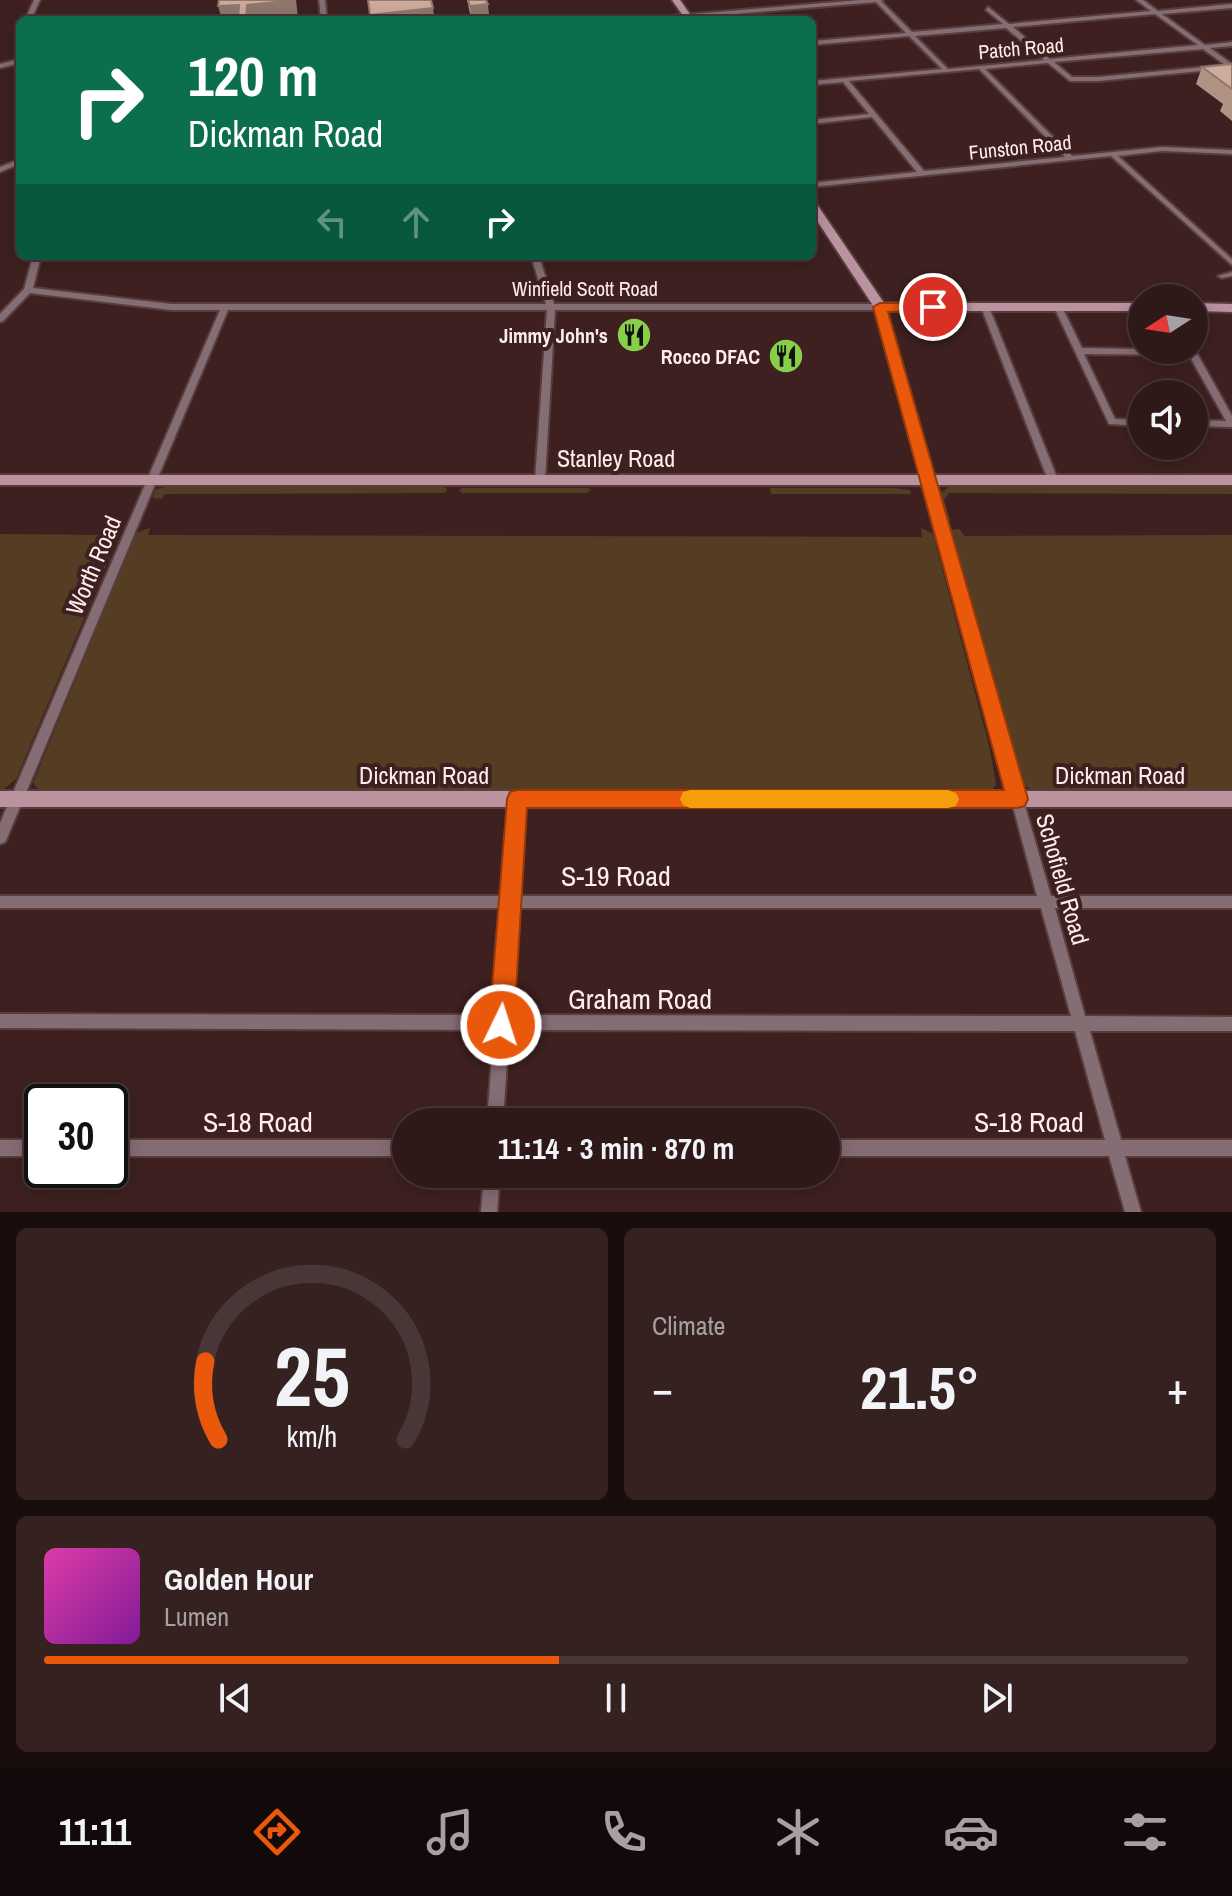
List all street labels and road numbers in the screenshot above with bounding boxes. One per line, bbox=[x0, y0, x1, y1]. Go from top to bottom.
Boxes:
street label: Patch Road bbox=[977, 31, 1065, 65]
street label: Funston Road bbox=[967, 128, 1073, 166]
street label: Winfield Scott Road bbox=[512, 275, 658, 302]
street label: Stanley Road bbox=[557, 442, 675, 474]
street label: Worth Road bbox=[58, 511, 128, 619]
street label: Dickman Road bbox=[359, 759, 489, 791]
street label: Dickman Road bbox=[1055, 759, 1185, 791]
street label: Schofield Road bbox=[1029, 810, 1097, 948]
street label: S-19 Road bbox=[561, 857, 671, 895]
street label: Graham Road bbox=[568, 980, 712, 1018]
street label: S-18 Road bbox=[203, 1103, 313, 1141]
street label: S-18 Road bbox=[974, 1103, 1084, 1141]

